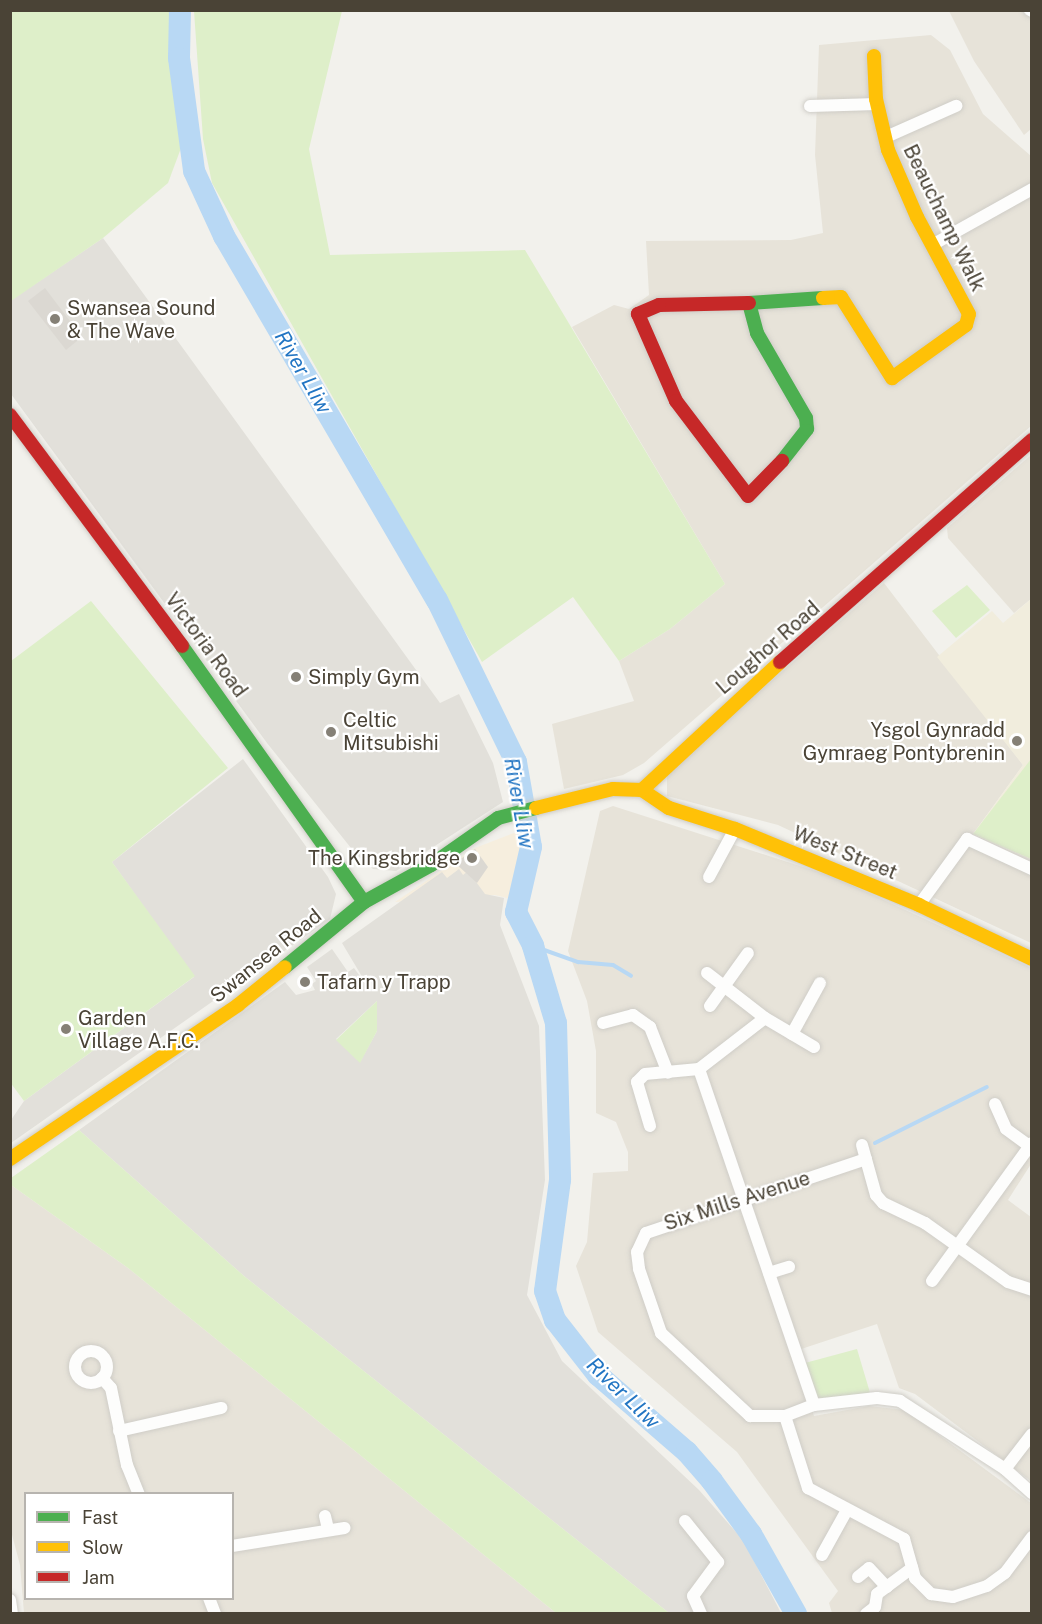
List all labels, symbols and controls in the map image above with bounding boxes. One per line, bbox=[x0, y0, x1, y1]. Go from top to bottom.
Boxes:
street label: Beauchamp Walk bbox=[898, 140, 990, 296]
place label: Swansea Sound & The Wave bbox=[67, 296, 216, 343]
marker: Swansea Sound & The Wave bbox=[48, 312, 62, 326]
water label: River Lliw bbox=[269, 326, 337, 418]
street label: Victoria Road bbox=[160, 588, 252, 702]
street label: Loughor Road bbox=[711, 597, 825, 699]
place label: Simply Gym bbox=[308, 665, 420, 689]
marker: Simply Gym bbox=[289, 670, 303, 684]
place label: Celtic Mitsubishi bbox=[343, 708, 439, 755]
place label: Ysgol Gynradd Gymraeg Pontybrenin bbox=[803, 718, 1005, 765]
marker: Celtic Mitsubishi bbox=[324, 725, 338, 739]
marker: Ysgol Gynradd Gymraeg Pontybrenin bbox=[1010, 734, 1024, 748]
water label: River Lliw bbox=[499, 756, 539, 850]
street label: West Street bbox=[789, 821, 901, 885]
place label: The Kingsbridge bbox=[308, 846, 460, 870]
marker: The Kingsbridge bbox=[465, 851, 479, 865]
street label: Swansea Road bbox=[206, 904, 326, 1008]
place label: Tafarn y Trapp bbox=[317, 970, 451, 994]
marker: Tafarn y Trapp bbox=[298, 975, 312, 989]
place label: Garden Village A.F.C. bbox=[78, 1006, 199, 1053]
marker: Garden Village A.F.C. bbox=[59, 1022, 73, 1036]
street label: Six Mills Avenue bbox=[661, 1166, 813, 1236]
water label: River Lliw bbox=[581, 1352, 665, 1434]
legend bbox=[24, 1492, 234, 1600]
text: Fast bbox=[82, 1507, 118, 1528]
text: Slow bbox=[82, 1537, 123, 1558]
text: Jam bbox=[82, 1567, 115, 1588]

